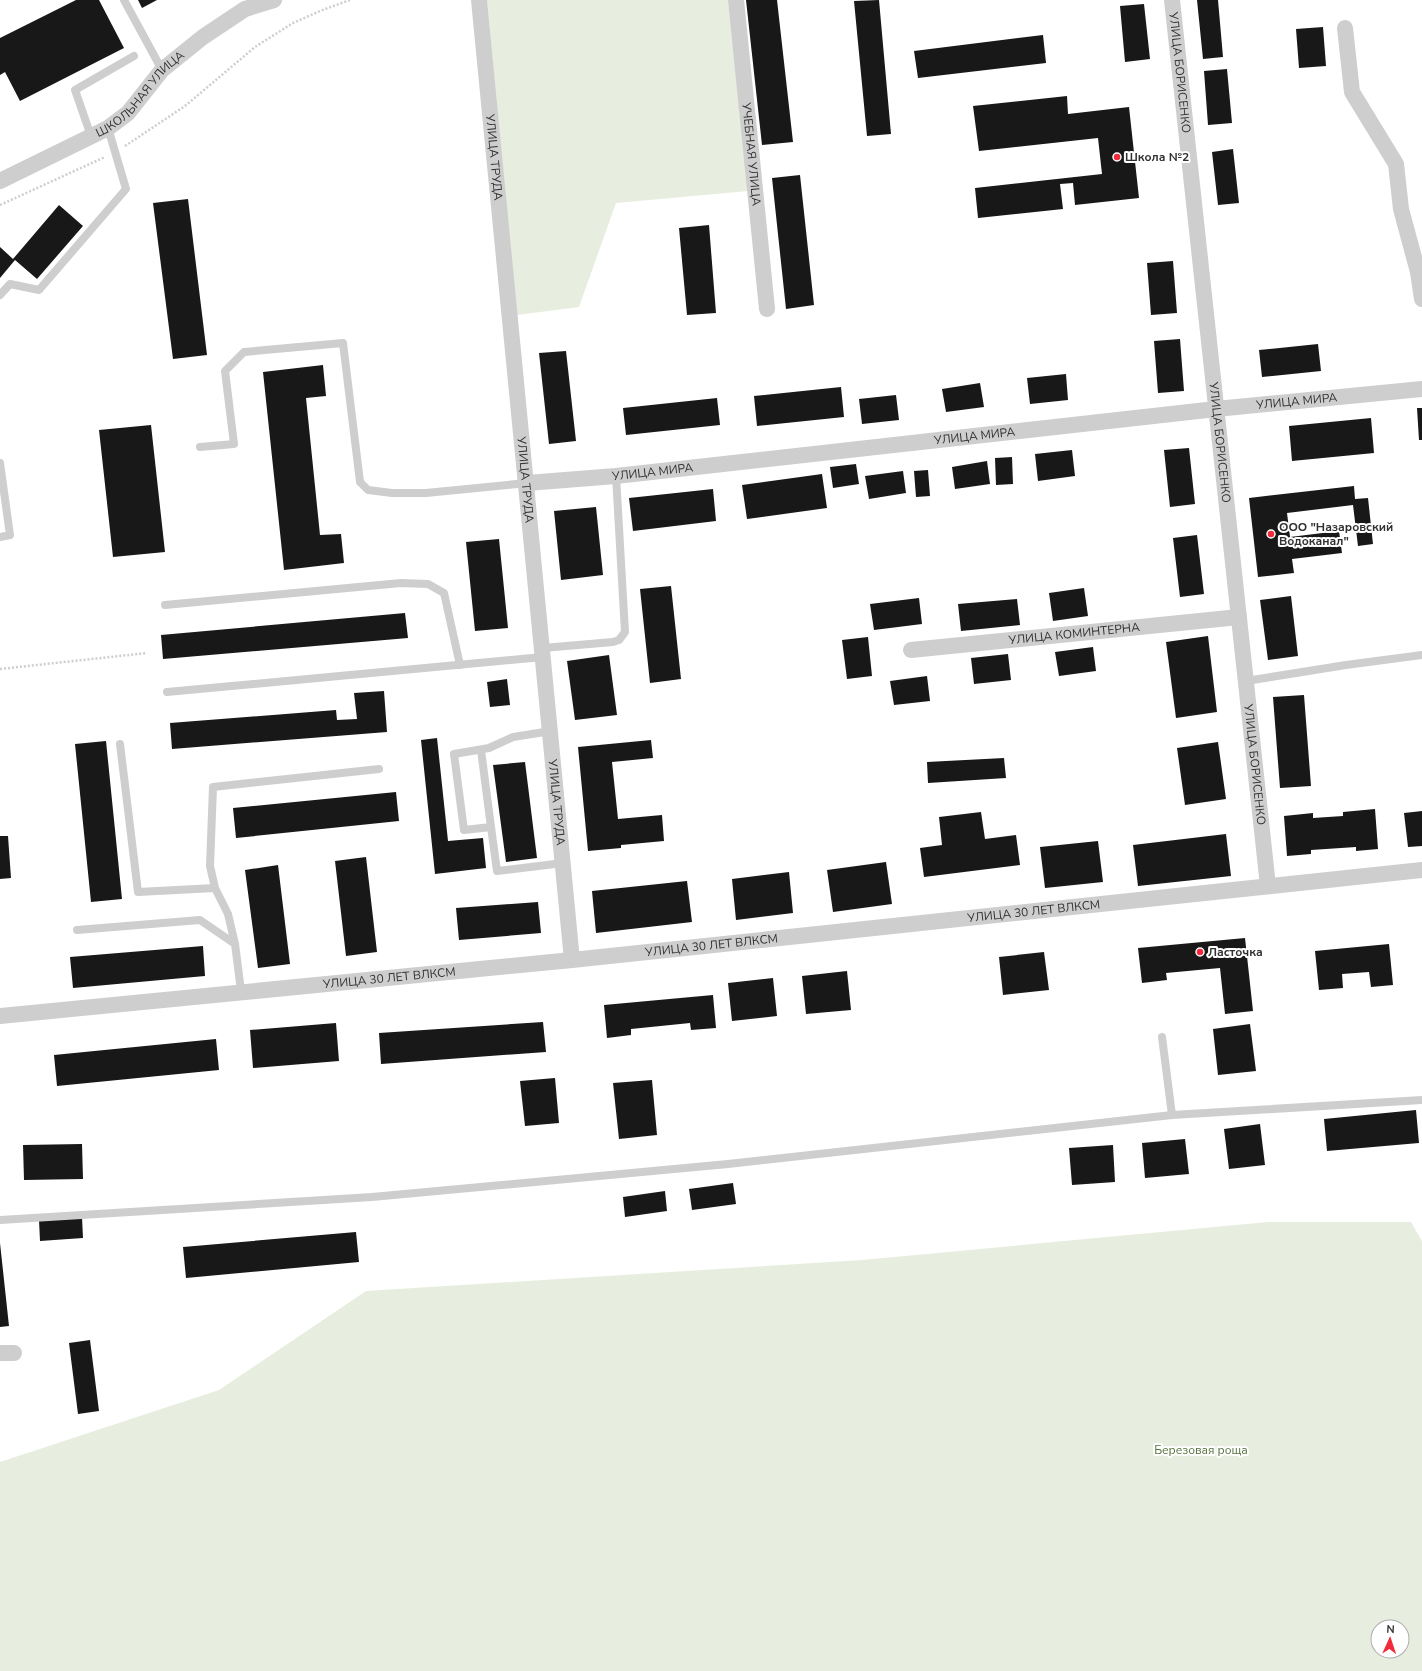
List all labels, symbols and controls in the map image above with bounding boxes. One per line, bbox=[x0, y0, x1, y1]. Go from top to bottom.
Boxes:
street label: УЛИЦА БОРИСЕНКО bbox=[1165, 10, 1194, 134]
street label: ШКОЛЬНАЯ УЛИЦА bbox=[93, 47, 188, 141]
street label: УЧЕБНАЯ УЛИЦА bbox=[738, 101, 765, 207]
street label: УЛИЦА ТРУДА bbox=[482, 112, 506, 201]
place label: Школа №2 bbox=[1125, 149, 1189, 165]
marker: Школа №2 bbox=[1112, 152, 1122, 162]
street label: УЛИЦА БОРИСЕНКО bbox=[1205, 380, 1234, 504]
street label: УЛИЦА МИРА bbox=[1254, 389, 1338, 413]
street label: УЛИЦА МИРА bbox=[932, 423, 1016, 449]
street label: УЛИЦА ТРУДА bbox=[513, 435, 538, 524]
street label: УЛИЦА МИРА bbox=[610, 459, 694, 484]
place label: ООО "Назаровский Водоканал" bbox=[1279, 519, 1393, 549]
marker: ООО "Назаровский Водоканал" bbox=[1266, 529, 1276, 539]
street label: УЛИЦА КОМИНТЕРНА bbox=[1007, 619, 1141, 648]
street label: УЛИЦА БОРИСЕНКО bbox=[1240, 702, 1269, 826]
street label: УЛИЦА ТРУДА bbox=[544, 757, 569, 846]
street label: УЛИЦА 30 ЛЕТ ВЛКСМ bbox=[966, 896, 1101, 926]
street label: УЛИЦА 30 ЛЕТ ВЛКСМ bbox=[643, 930, 779, 960]
place label: Ласточка bbox=[1208, 944, 1263, 960]
marker: Ласточка bbox=[1195, 947, 1205, 957]
street label: УЛИЦА 30 ЛЕТ ВЛКСМ bbox=[321, 963, 456, 992]
park label: Березовая роща bbox=[1154, 1442, 1248, 1458]
north arrow bbox=[1370, 1619, 1410, 1659]
text: N bbox=[1386, 1622, 1395, 1637]

